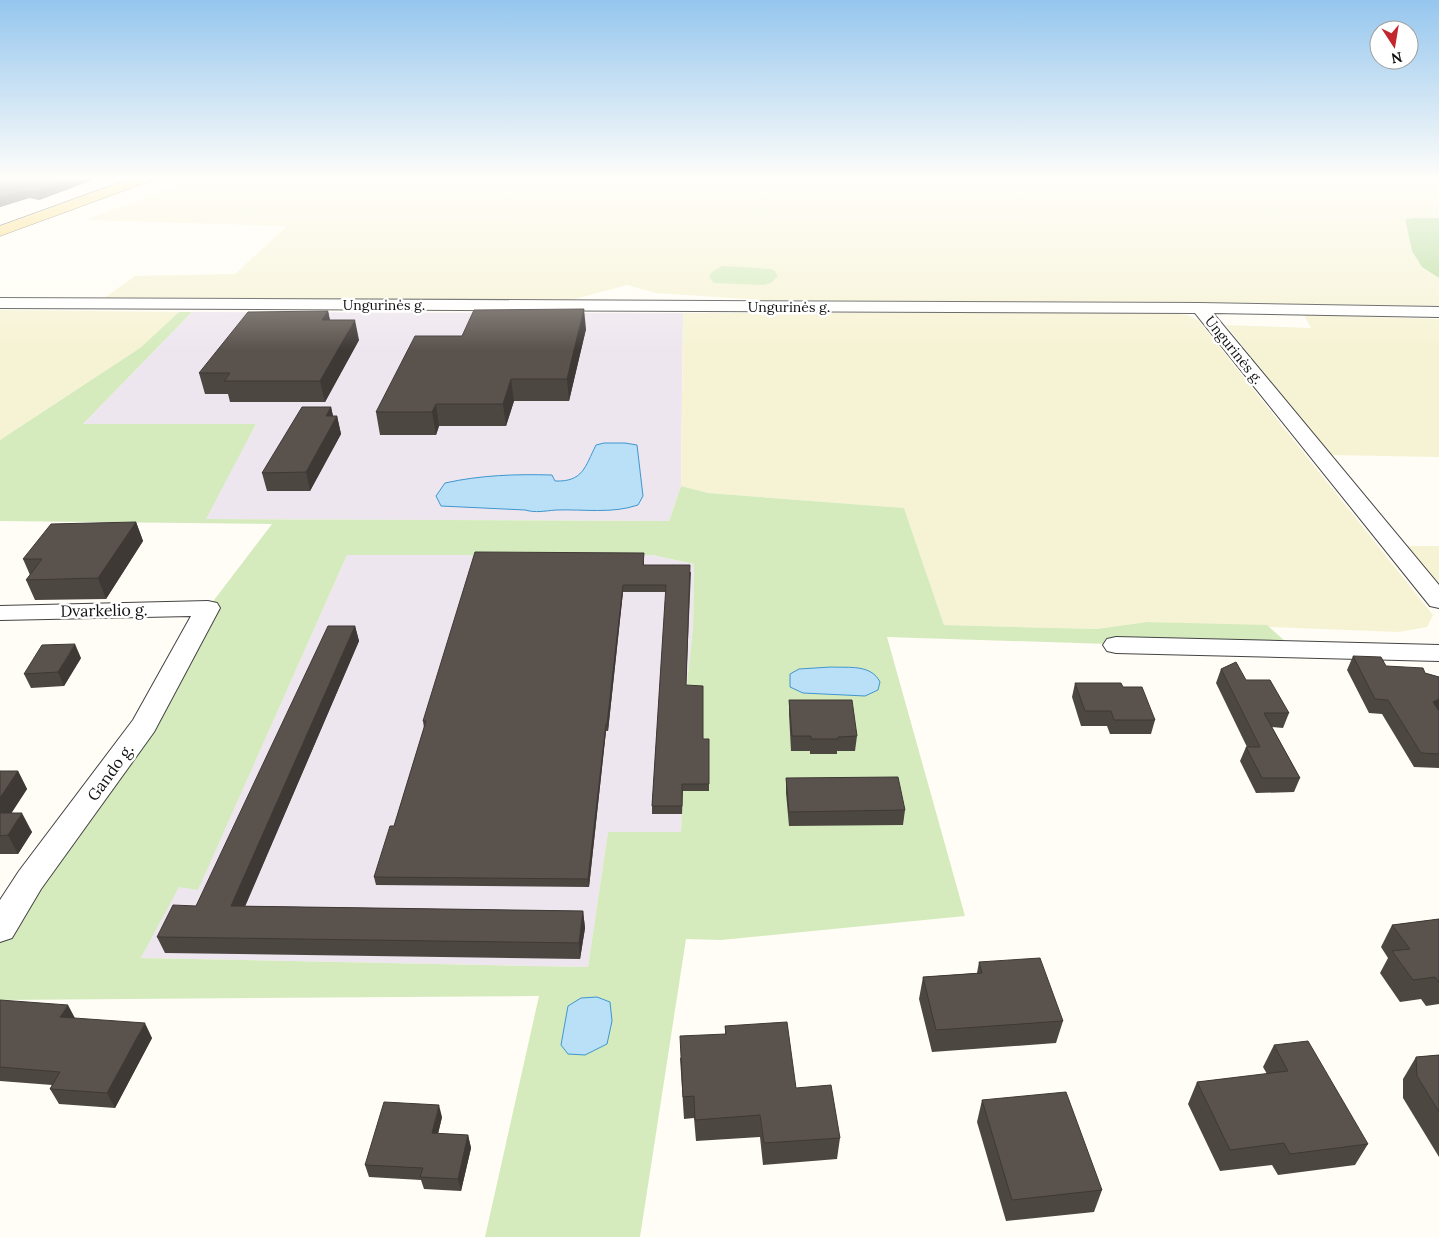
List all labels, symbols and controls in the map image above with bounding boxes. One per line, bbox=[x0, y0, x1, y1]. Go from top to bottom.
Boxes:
north arrow bbox=[1369, 20, 1419, 70]
text: N bbox=[1389, 48, 1404, 68]
street label: Ungurinės g. bbox=[343, 296, 425, 314]
street label: Ungurinės g. bbox=[748, 298, 830, 316]
street label: Ungurinės g. bbox=[1201, 312, 1267, 388]
street label: Dvarkelio g. bbox=[60, 599, 148, 621]
street label: Gando g. bbox=[82, 739, 138, 805]

